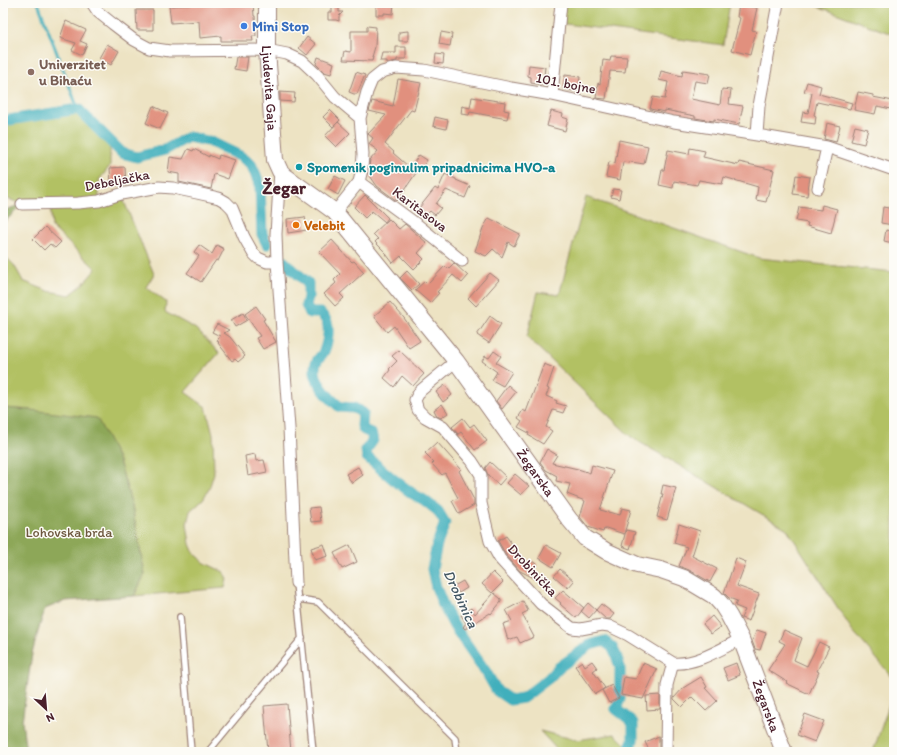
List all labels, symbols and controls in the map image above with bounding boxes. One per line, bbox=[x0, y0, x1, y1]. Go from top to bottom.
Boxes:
place label: Mini Stop bbox=[252, 18, 309, 35]
marker: Mini Stop bbox=[239, 21, 249, 31]
street label: Ljudevita Gaja bbox=[258, 45, 281, 132]
place label: Univerzitet u Bihaću bbox=[38, 56, 106, 89]
marker: Univerzitet u Bihaću bbox=[26, 67, 36, 77]
street label: 101. bojne bbox=[534, 69, 598, 98]
place label: Spomenik poginulim pripadnicima HVO-a bbox=[307, 159, 556, 176]
marker: Spomenik poginulim pripadnicima HVO-a bbox=[294, 162, 304, 172]
street label: Debeljačka bbox=[83, 166, 152, 195]
district label: Žegar bbox=[262, 177, 307, 199]
street label: Karitasova bbox=[389, 183, 451, 236]
place label: Velebit bbox=[304, 217, 346, 234]
marker: Velebit bbox=[291, 220, 301, 230]
street label: Žegarska bbox=[512, 445, 559, 501]
park label: Lohovska brda bbox=[25, 524, 113, 541]
street label: Drobinička bbox=[504, 541, 562, 601]
water label: Drobinica bbox=[440, 567, 482, 631]
street label: Žegarska bbox=[748, 677, 784, 735]
north arrow bbox=[26, 689, 66, 729]
text: N bbox=[44, 710, 56, 725]

